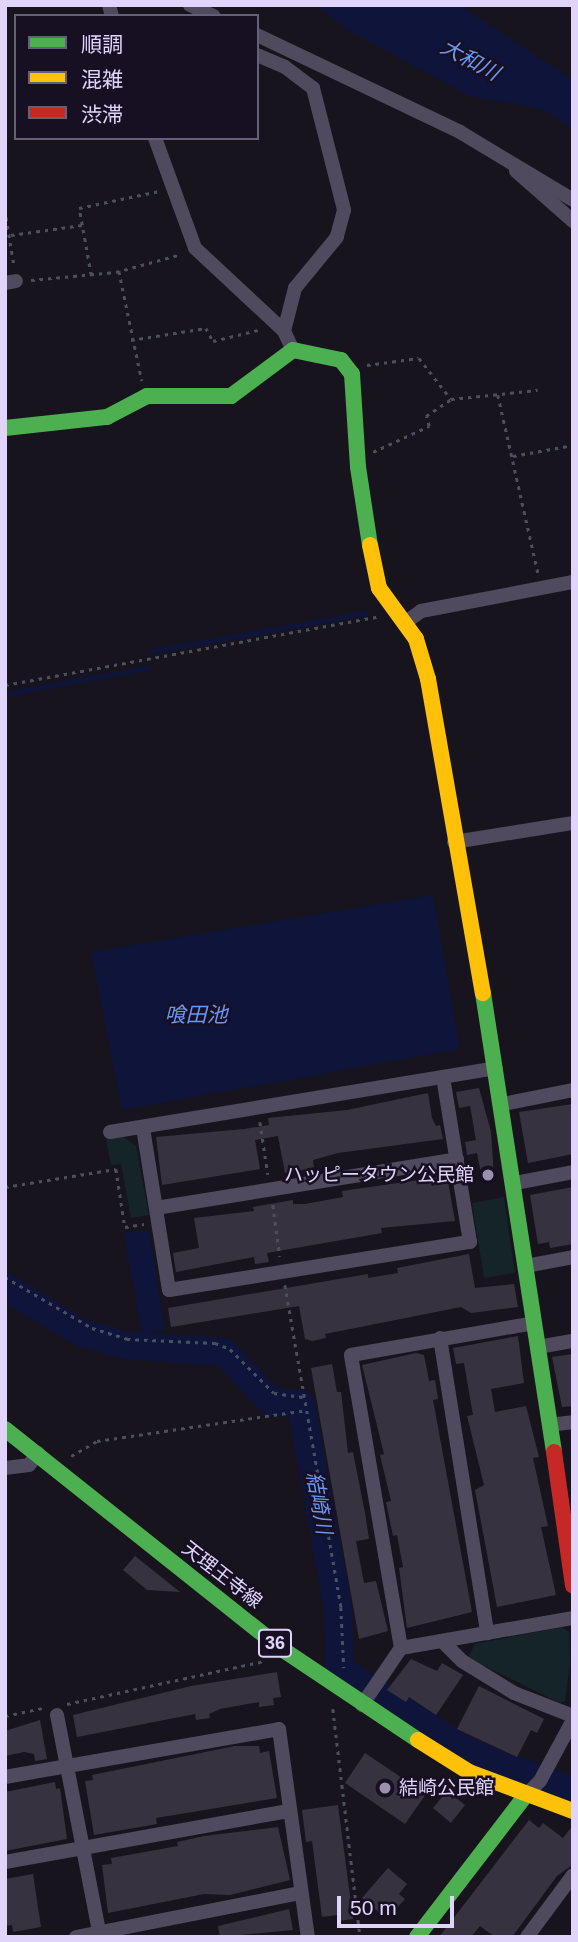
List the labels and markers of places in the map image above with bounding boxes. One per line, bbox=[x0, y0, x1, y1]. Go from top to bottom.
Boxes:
place label: ハッピータウン公民館 bbox=[284, 1164, 474, 1186]
marker: ハッピータウン公民館 bbox=[480, 1167, 496, 1183]
place label: 結崎公民館 bbox=[399, 1777, 494, 1799]
marker: 結崎公民館 bbox=[377, 1780, 393, 1796]

